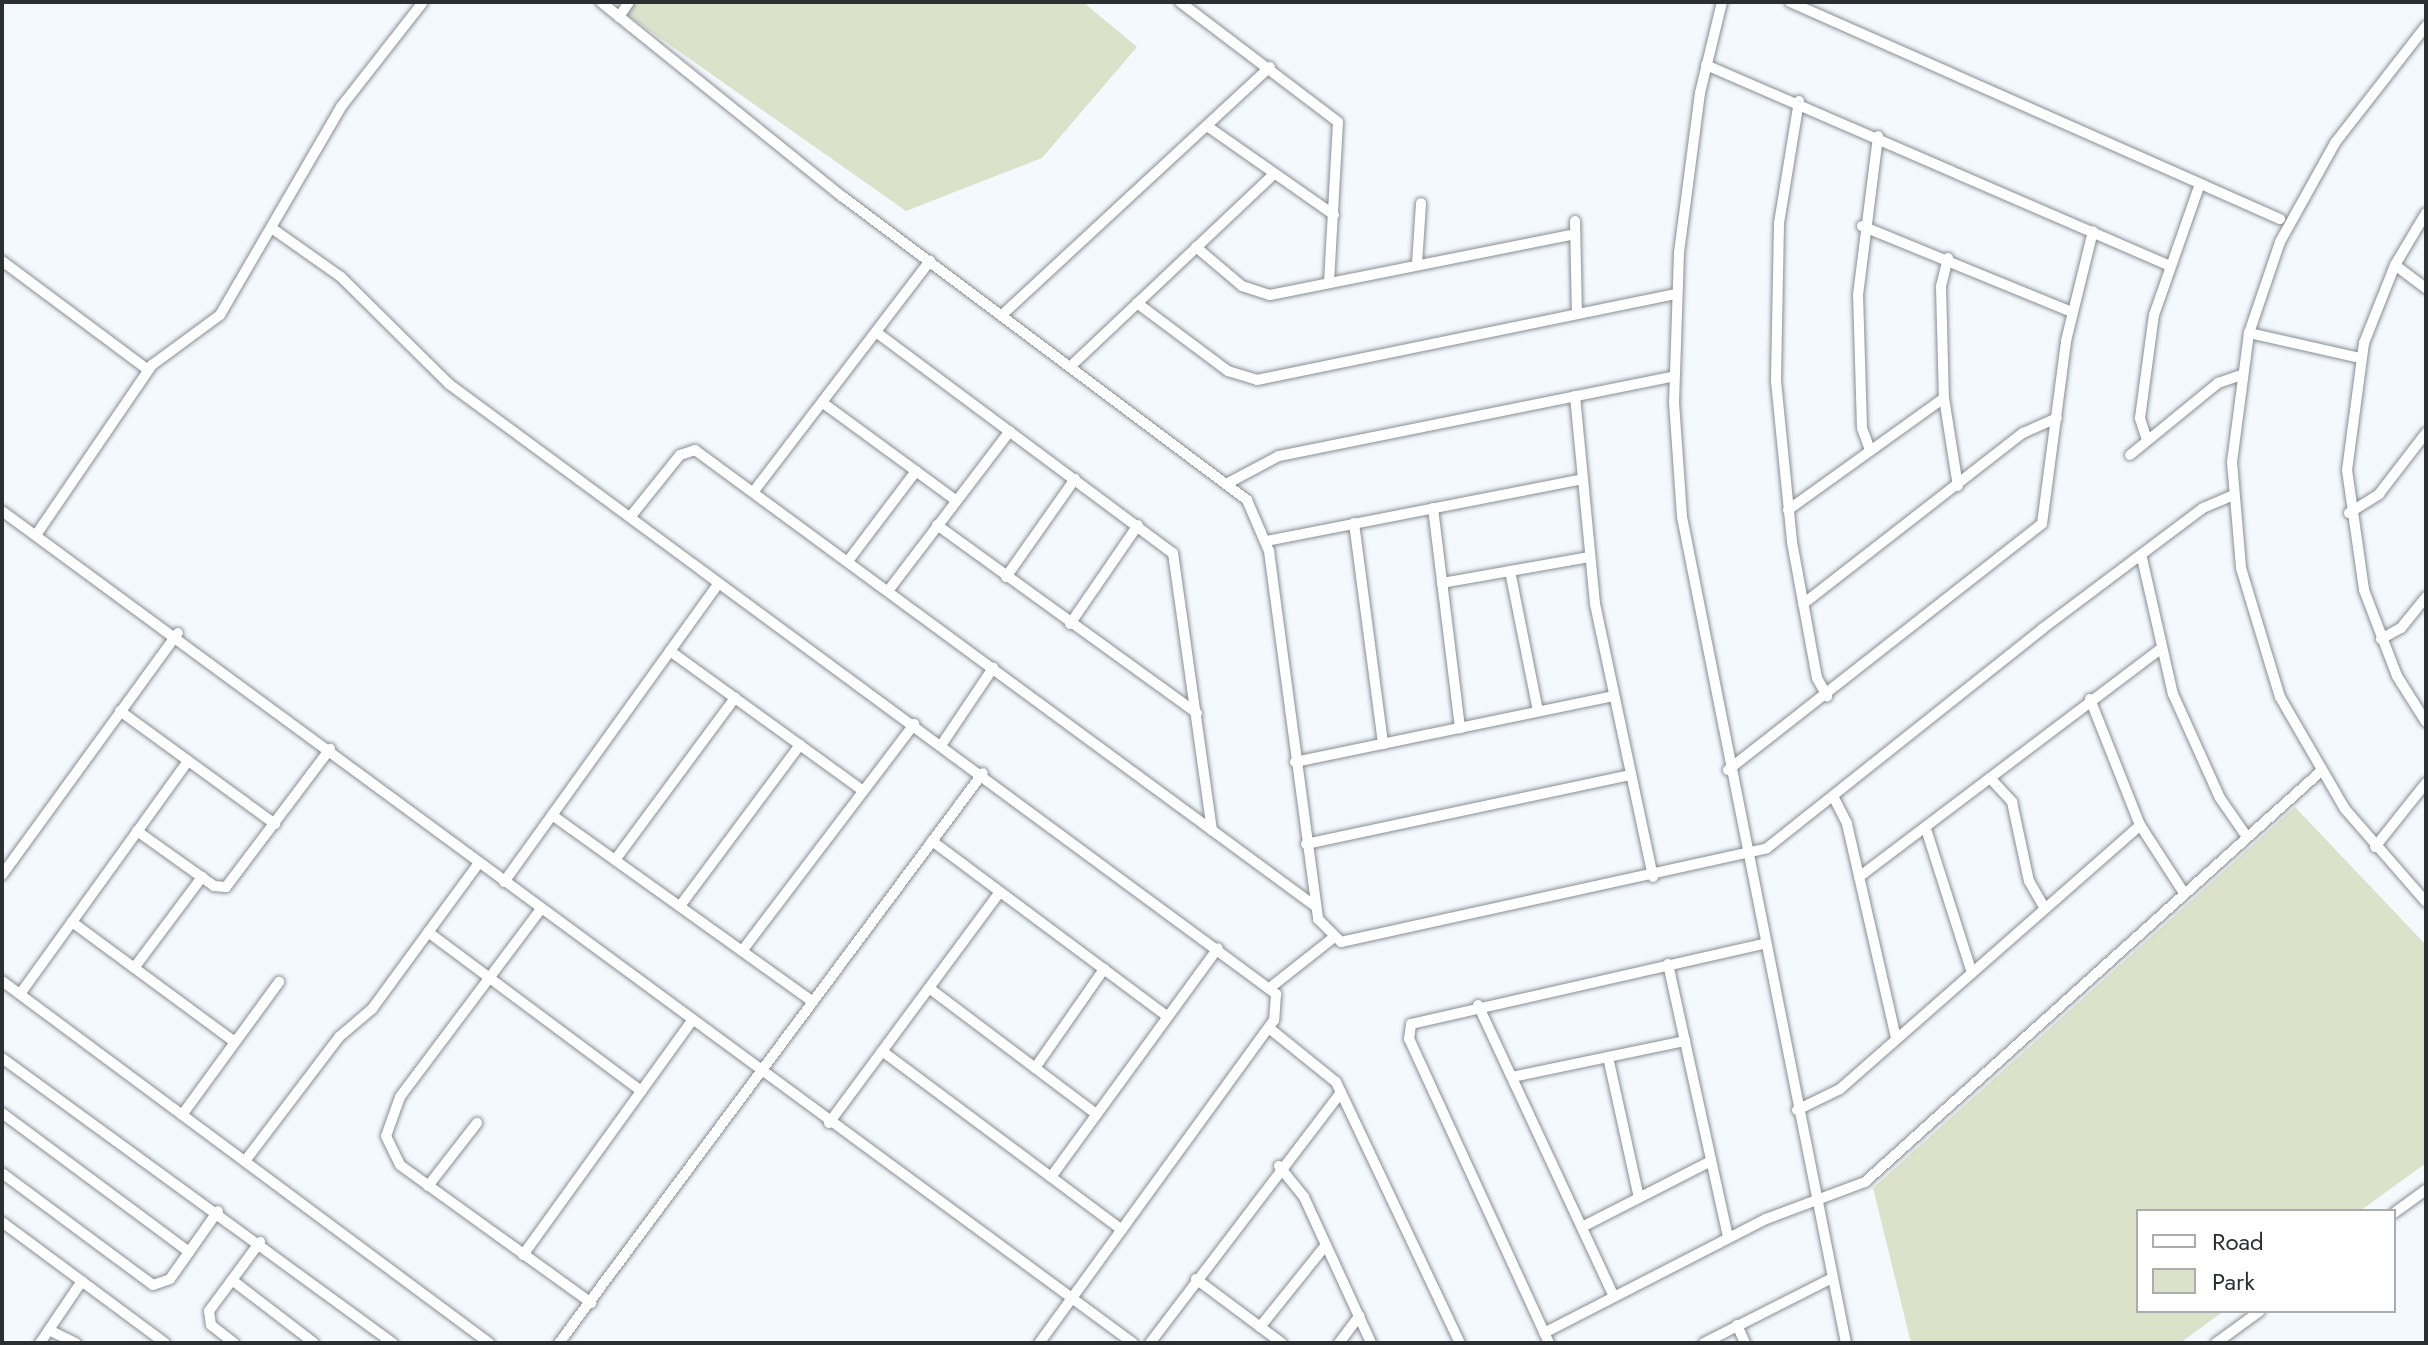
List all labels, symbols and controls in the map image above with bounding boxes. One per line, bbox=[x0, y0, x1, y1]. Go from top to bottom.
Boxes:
legend bbox=[2136, 1209, 2396, 1313]
text: Road bbox=[2212, 1224, 2264, 1259]
text: Park bbox=[2212, 1264, 2255, 1299]

